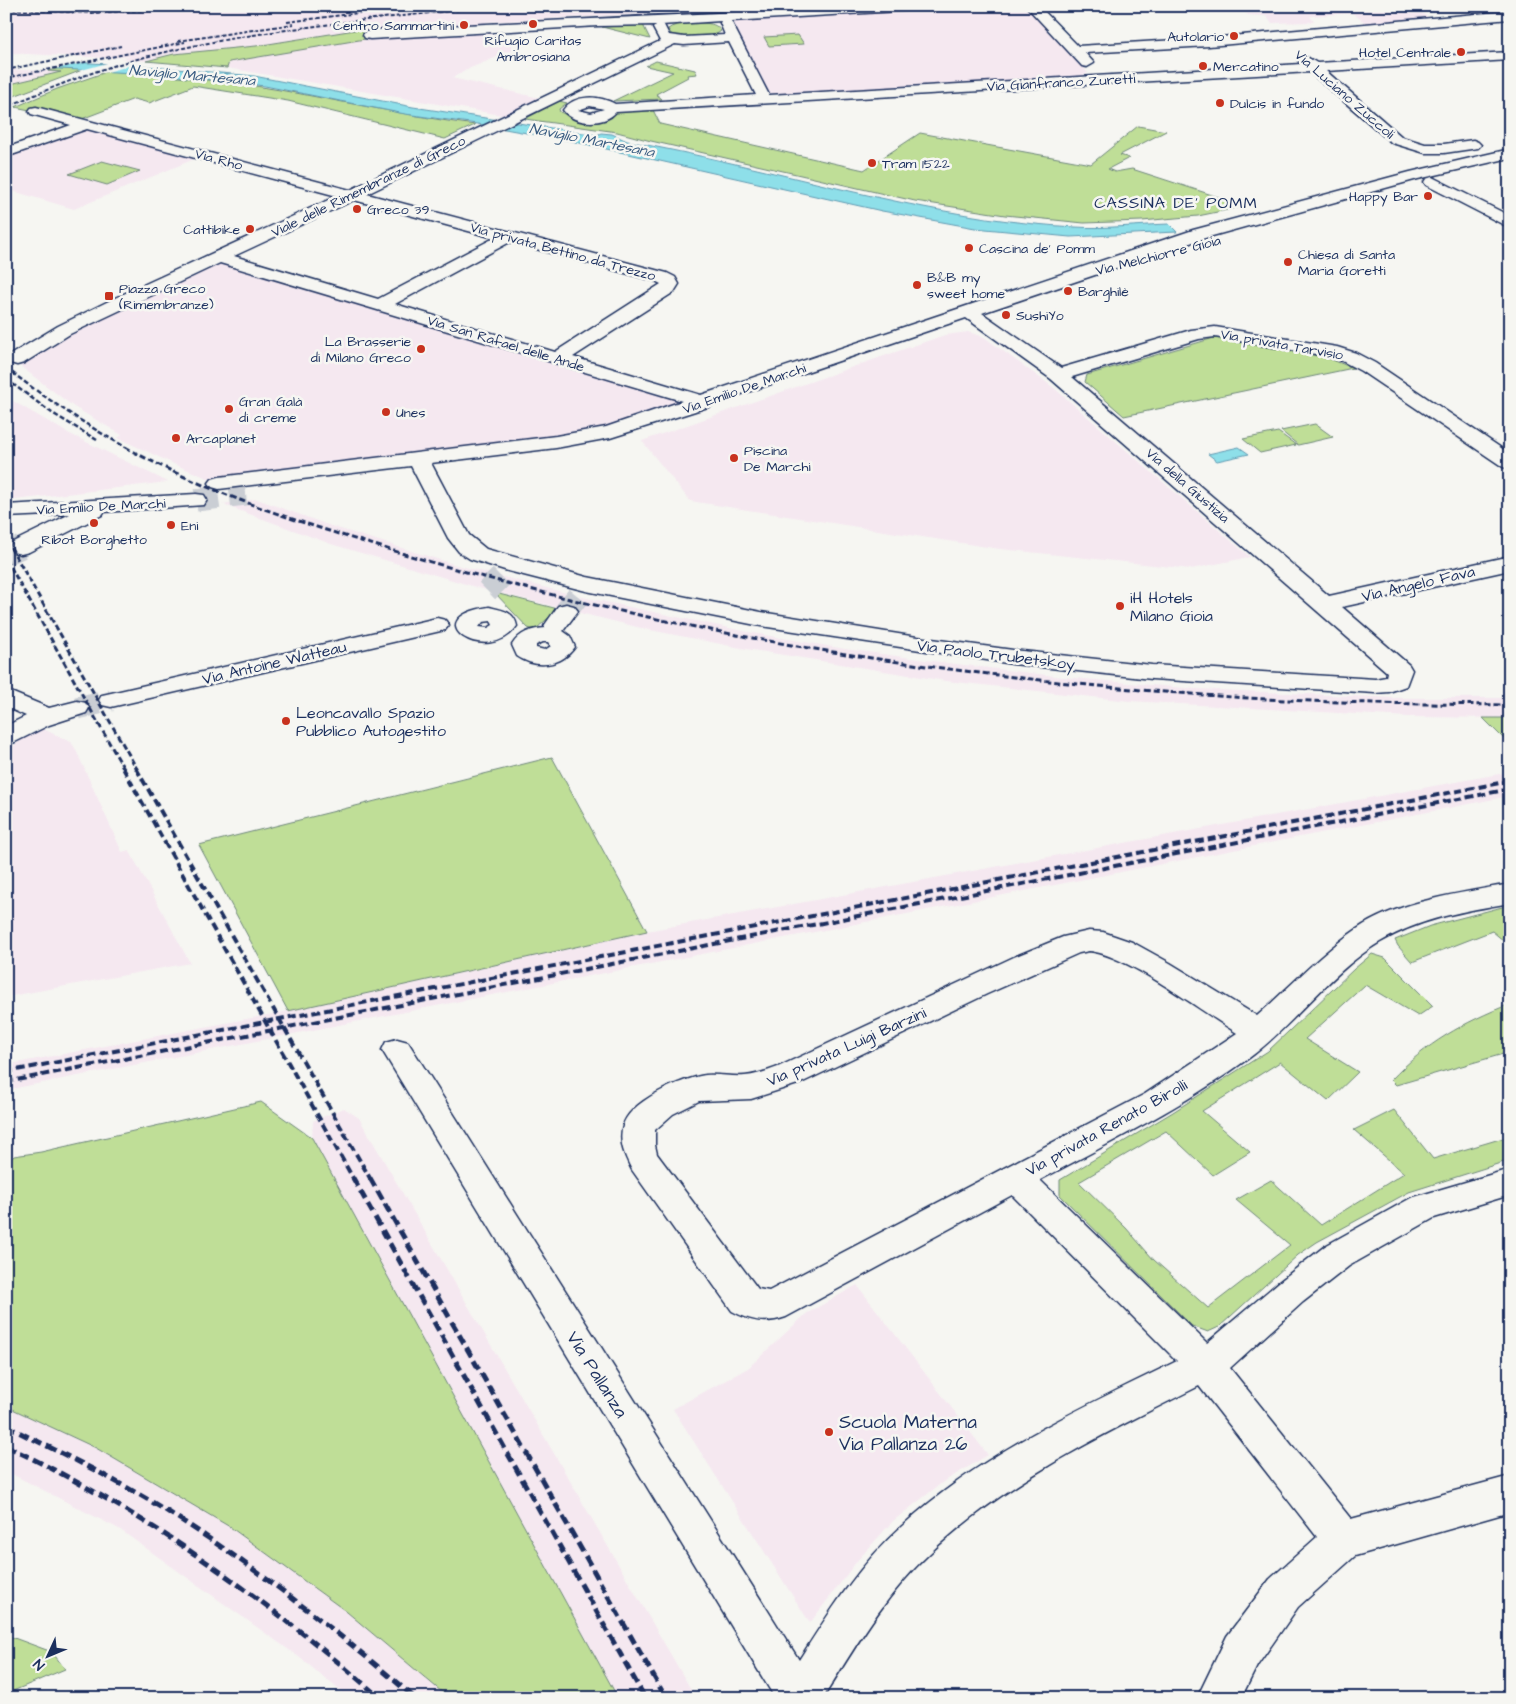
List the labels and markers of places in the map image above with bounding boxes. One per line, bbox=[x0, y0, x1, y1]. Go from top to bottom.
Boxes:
place label: Centro Sammartini bbox=[333, 16, 454, 36]
marker: Rifugio Caritas Ambrosiana bbox=[527, 18, 539, 30]
marker: Centro Sammartini bbox=[458, 19, 470, 31]
place label: Autolario bbox=[1167, 27, 1224, 47]
marker: Autolario bbox=[1228, 30, 1240, 42]
place label: Rifugio Caritas Ambrosiana bbox=[484, 31, 582, 67]
place label: Hotel Centrale bbox=[1359, 43, 1451, 63]
marker: Hotel Centrale bbox=[1455, 46, 1467, 58]
place label: Mercatino bbox=[1213, 57, 1279, 77]
marker: Mercatino bbox=[1197, 60, 1209, 72]
place label: Dulcis in fundo bbox=[1230, 94, 1324, 114]
marker: Dulcis in fundo bbox=[1214, 97, 1226, 109]
place label: Tram 1522 bbox=[882, 154, 950, 174]
marker: Tram 1522 bbox=[866, 157, 878, 169]
place label: Happy Bar bbox=[1349, 187, 1418, 207]
marker: Happy Bar bbox=[1422, 190, 1434, 202]
place label: Greco 39 bbox=[367, 200, 429, 220]
marker: Greco 39 bbox=[351, 203, 363, 215]
place label: Cattibike bbox=[183, 220, 240, 240]
marker: Cattibike bbox=[244, 223, 256, 235]
place label: Cascina de' Pomm bbox=[979, 239, 1095, 259]
marker: Cascina de' Pomm bbox=[963, 242, 975, 254]
place label: Chiesa di Santa Maria Goretti bbox=[1298, 245, 1395, 281]
marker: Chiesa di Santa Maria Goretti bbox=[1282, 256, 1294, 268]
place label: B&B my sweet home bbox=[927, 268, 1005, 304]
place label: Piazza Greco (Rimembranze) bbox=[119, 279, 214, 315]
marker: B&B my sweet home bbox=[911, 279, 923, 291]
place label: Barghilè bbox=[1078, 282, 1129, 302]
marker: Barghilè bbox=[1062, 285, 1074, 297]
marker: Piazza Greco (Rimembranze) bbox=[103, 290, 115, 302]
place label: SushiYo bbox=[1016, 306, 1064, 326]
marker: SushiYo bbox=[1000, 309, 1012, 321]
place label: La Brasserie di Milano Greco bbox=[311, 332, 411, 368]
marker: La Brasserie di Milano Greco bbox=[415, 343, 427, 355]
place label: Gran Galà di creme bbox=[239, 392, 302, 428]
marker: Gran Galà di creme bbox=[223, 403, 235, 415]
place label: Unes bbox=[396, 403, 425, 423]
marker: Unes bbox=[380, 406, 392, 418]
place label: Arcaplanet bbox=[186, 429, 256, 449]
marker: Arcaplanet bbox=[170, 432, 182, 444]
place label: Piscina De Marchi bbox=[744, 441, 811, 477]
marker: Piscina De Marchi bbox=[728, 452, 740, 464]
place label: Eni bbox=[181, 516, 198, 536]
marker: Ribot Borghetto bbox=[88, 517, 100, 529]
marker: Eni bbox=[165, 519, 177, 531]
place label: Ribot Borghetto bbox=[41, 530, 147, 550]
place label: iH Hotels Milano Gioia bbox=[1130, 587, 1213, 627]
marker: iH Hotels Milano Gioia bbox=[1114, 600, 1126, 612]
place label: Leoncavallo Spazio Pubblico Autogestito bbox=[296, 702, 446, 743]
marker: Leoncavallo Spazio Pubblico Autogestito bbox=[280, 715, 292, 727]
place label: Scuola Materna Via Pallanza 26 bbox=[839, 1409, 977, 1458]
marker: Scuola Materna Via Pallanza 26 bbox=[823, 1426, 835, 1438]

